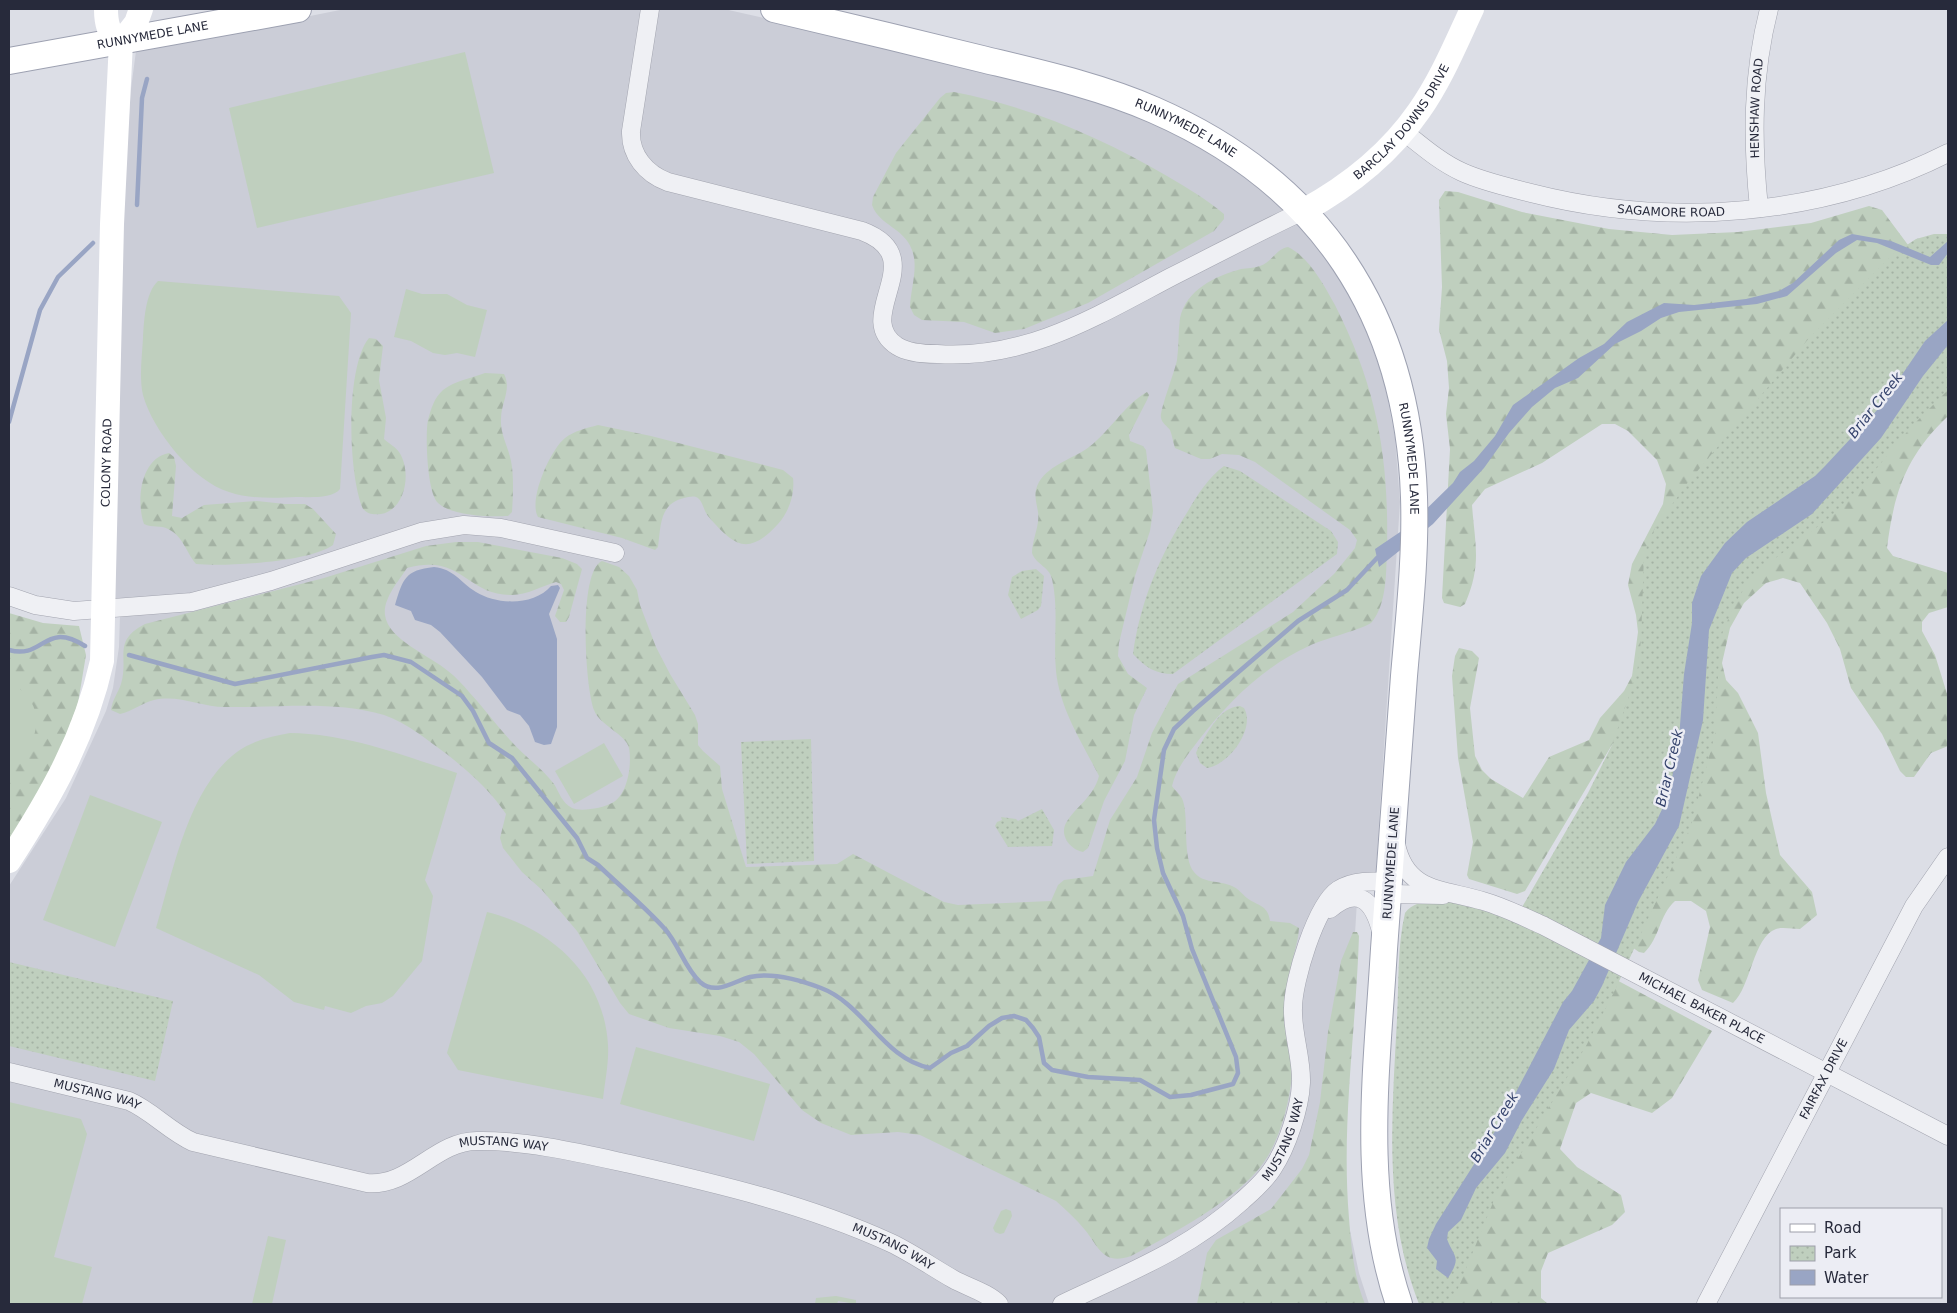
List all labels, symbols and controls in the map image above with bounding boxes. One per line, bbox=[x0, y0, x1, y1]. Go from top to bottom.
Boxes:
street label: RUNNYMEDE LANE bbox=[96, 18, 209, 52]
street label: HENSHAW ROAD bbox=[1748, 57, 1766, 159]
street label: BARCLAY DOWNS DRIVE bbox=[1351, 62, 1452, 183]
street label: RUNNYMEDE LANE bbox=[1133, 96, 1239, 160]
street label: SAGAMORE ROAD bbox=[1617, 202, 1725, 220]
water label: Briar Creek bbox=[1844, 368, 1906, 441]
street label: RUNNYMEDE LANE bbox=[1396, 401, 1421, 515]
street label: COLONY ROAD bbox=[99, 418, 115, 507]
water label: Briar Creek bbox=[1652, 727, 1686, 808]
street label: RUNNYMEDE LANE bbox=[1380, 806, 1402, 920]
street label: MICHAEL BAKER PLACE bbox=[1636, 969, 1767, 1046]
street label: FAIRFAX DRIVE bbox=[1797, 1036, 1850, 1122]
street label: MUSTANG WAY bbox=[52, 1076, 144, 1113]
water label: Briar Creek bbox=[1467, 1088, 1522, 1165]
street label: MUSTANG WAY bbox=[1259, 1096, 1306, 1184]
street label: MUSTANG WAY bbox=[458, 1134, 550, 1154]
legend bbox=[1780, 1208, 1942, 1298]
text: Road bbox=[1824, 1219, 1862, 1237]
street label: MUSTANG WAY bbox=[850, 1220, 937, 1273]
text: Park bbox=[1824, 1244, 1857, 1262]
text: Water bbox=[1824, 1269, 1869, 1287]

